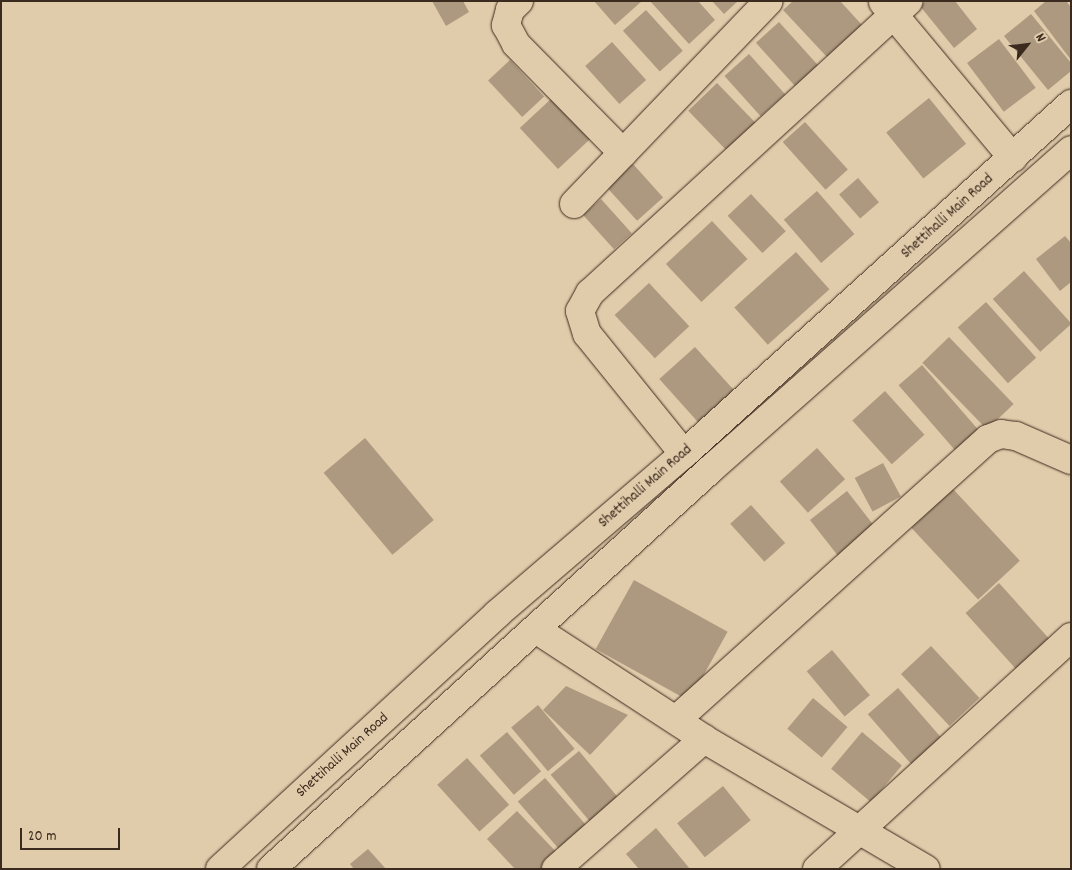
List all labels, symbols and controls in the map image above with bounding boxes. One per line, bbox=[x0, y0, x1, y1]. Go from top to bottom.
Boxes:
north arrow bbox=[1002, 20, 1052, 70]
text: N bbox=[1030, 30, 1051, 46]
street label: Shettihalli Main Road bbox=[898, 171, 998, 263]
street label: Shettihalli Main Road bbox=[596, 441, 696, 533]
street label: Shettihalli Main Road bbox=[293, 710, 393, 802]
scale bar bbox=[22, 818, 122, 850]
text: 20 m bbox=[28, 826, 56, 848]

